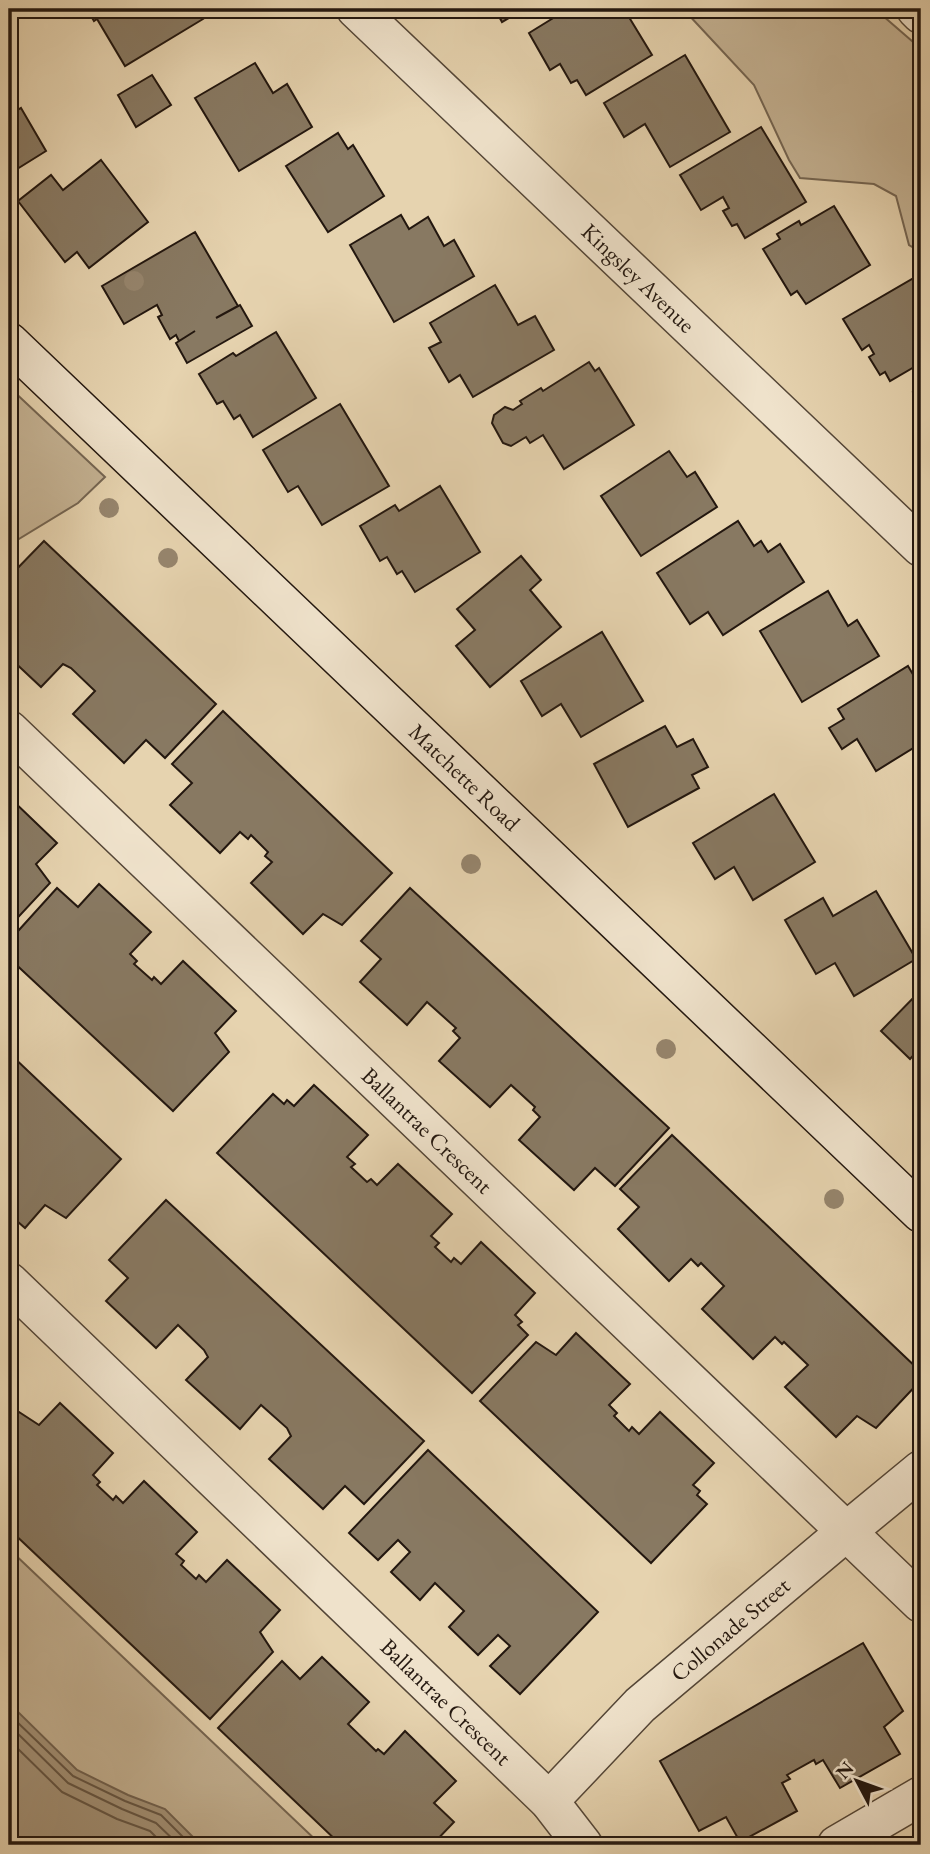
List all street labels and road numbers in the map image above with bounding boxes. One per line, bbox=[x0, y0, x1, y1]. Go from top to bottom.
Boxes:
street label: Kingsley Avenue bbox=[575, 217, 702, 339]
street label: Matchette Road bbox=[402, 717, 527, 838]
street label: Ballantrae Crescent bbox=[355, 1061, 500, 1201]
street label: Collonade Street bbox=[664, 1570, 797, 1688]
street label: Ballantrae Crescent bbox=[374, 1632, 518, 1772]

